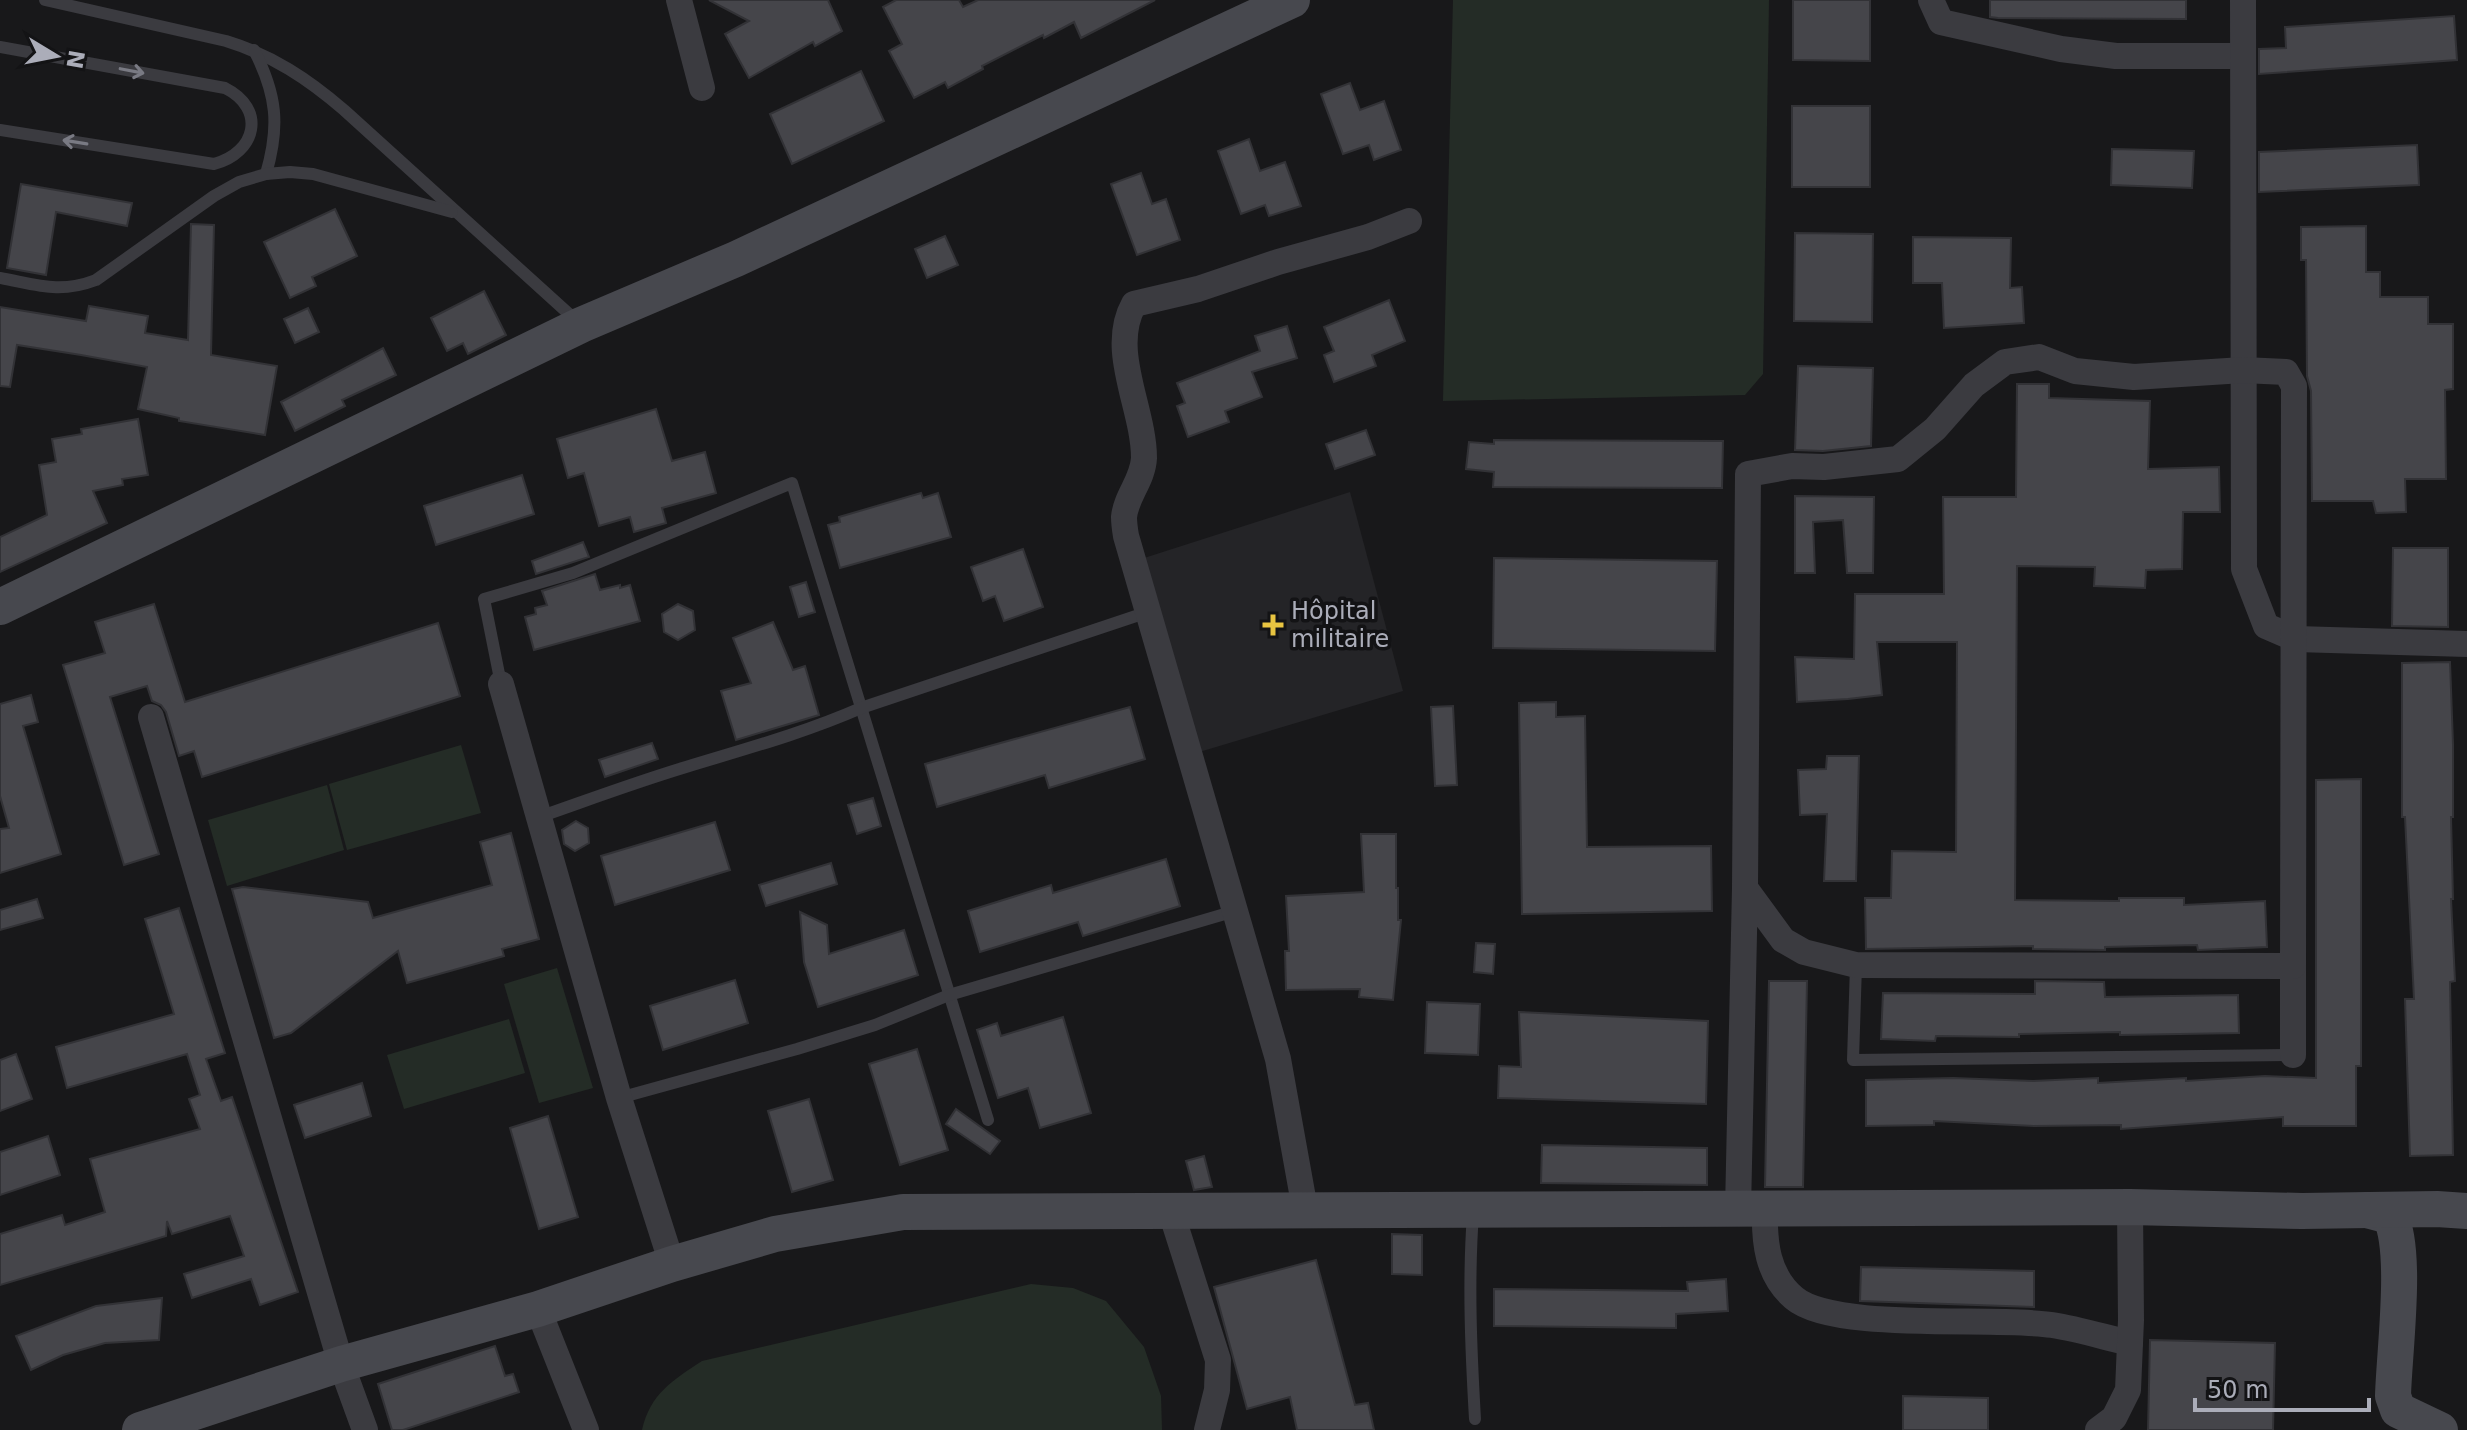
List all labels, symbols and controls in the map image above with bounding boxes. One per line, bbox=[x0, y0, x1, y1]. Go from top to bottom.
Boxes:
north arrow bbox=[16, 16, 96, 96]
text: N bbox=[61, 48, 89, 71]
one-way arrow bbox=[119, 64, 144, 79]
one-way arrow bbox=[63, 134, 88, 149]
place label: Hôpital militaire bbox=[1291, 597, 1389, 653]
marker: Hôpital militaire bbox=[1262, 614, 1284, 636]
scale bar bbox=[2195, 1362, 2369, 1412]
text: 50 m bbox=[2207, 1376, 2269, 1404]

